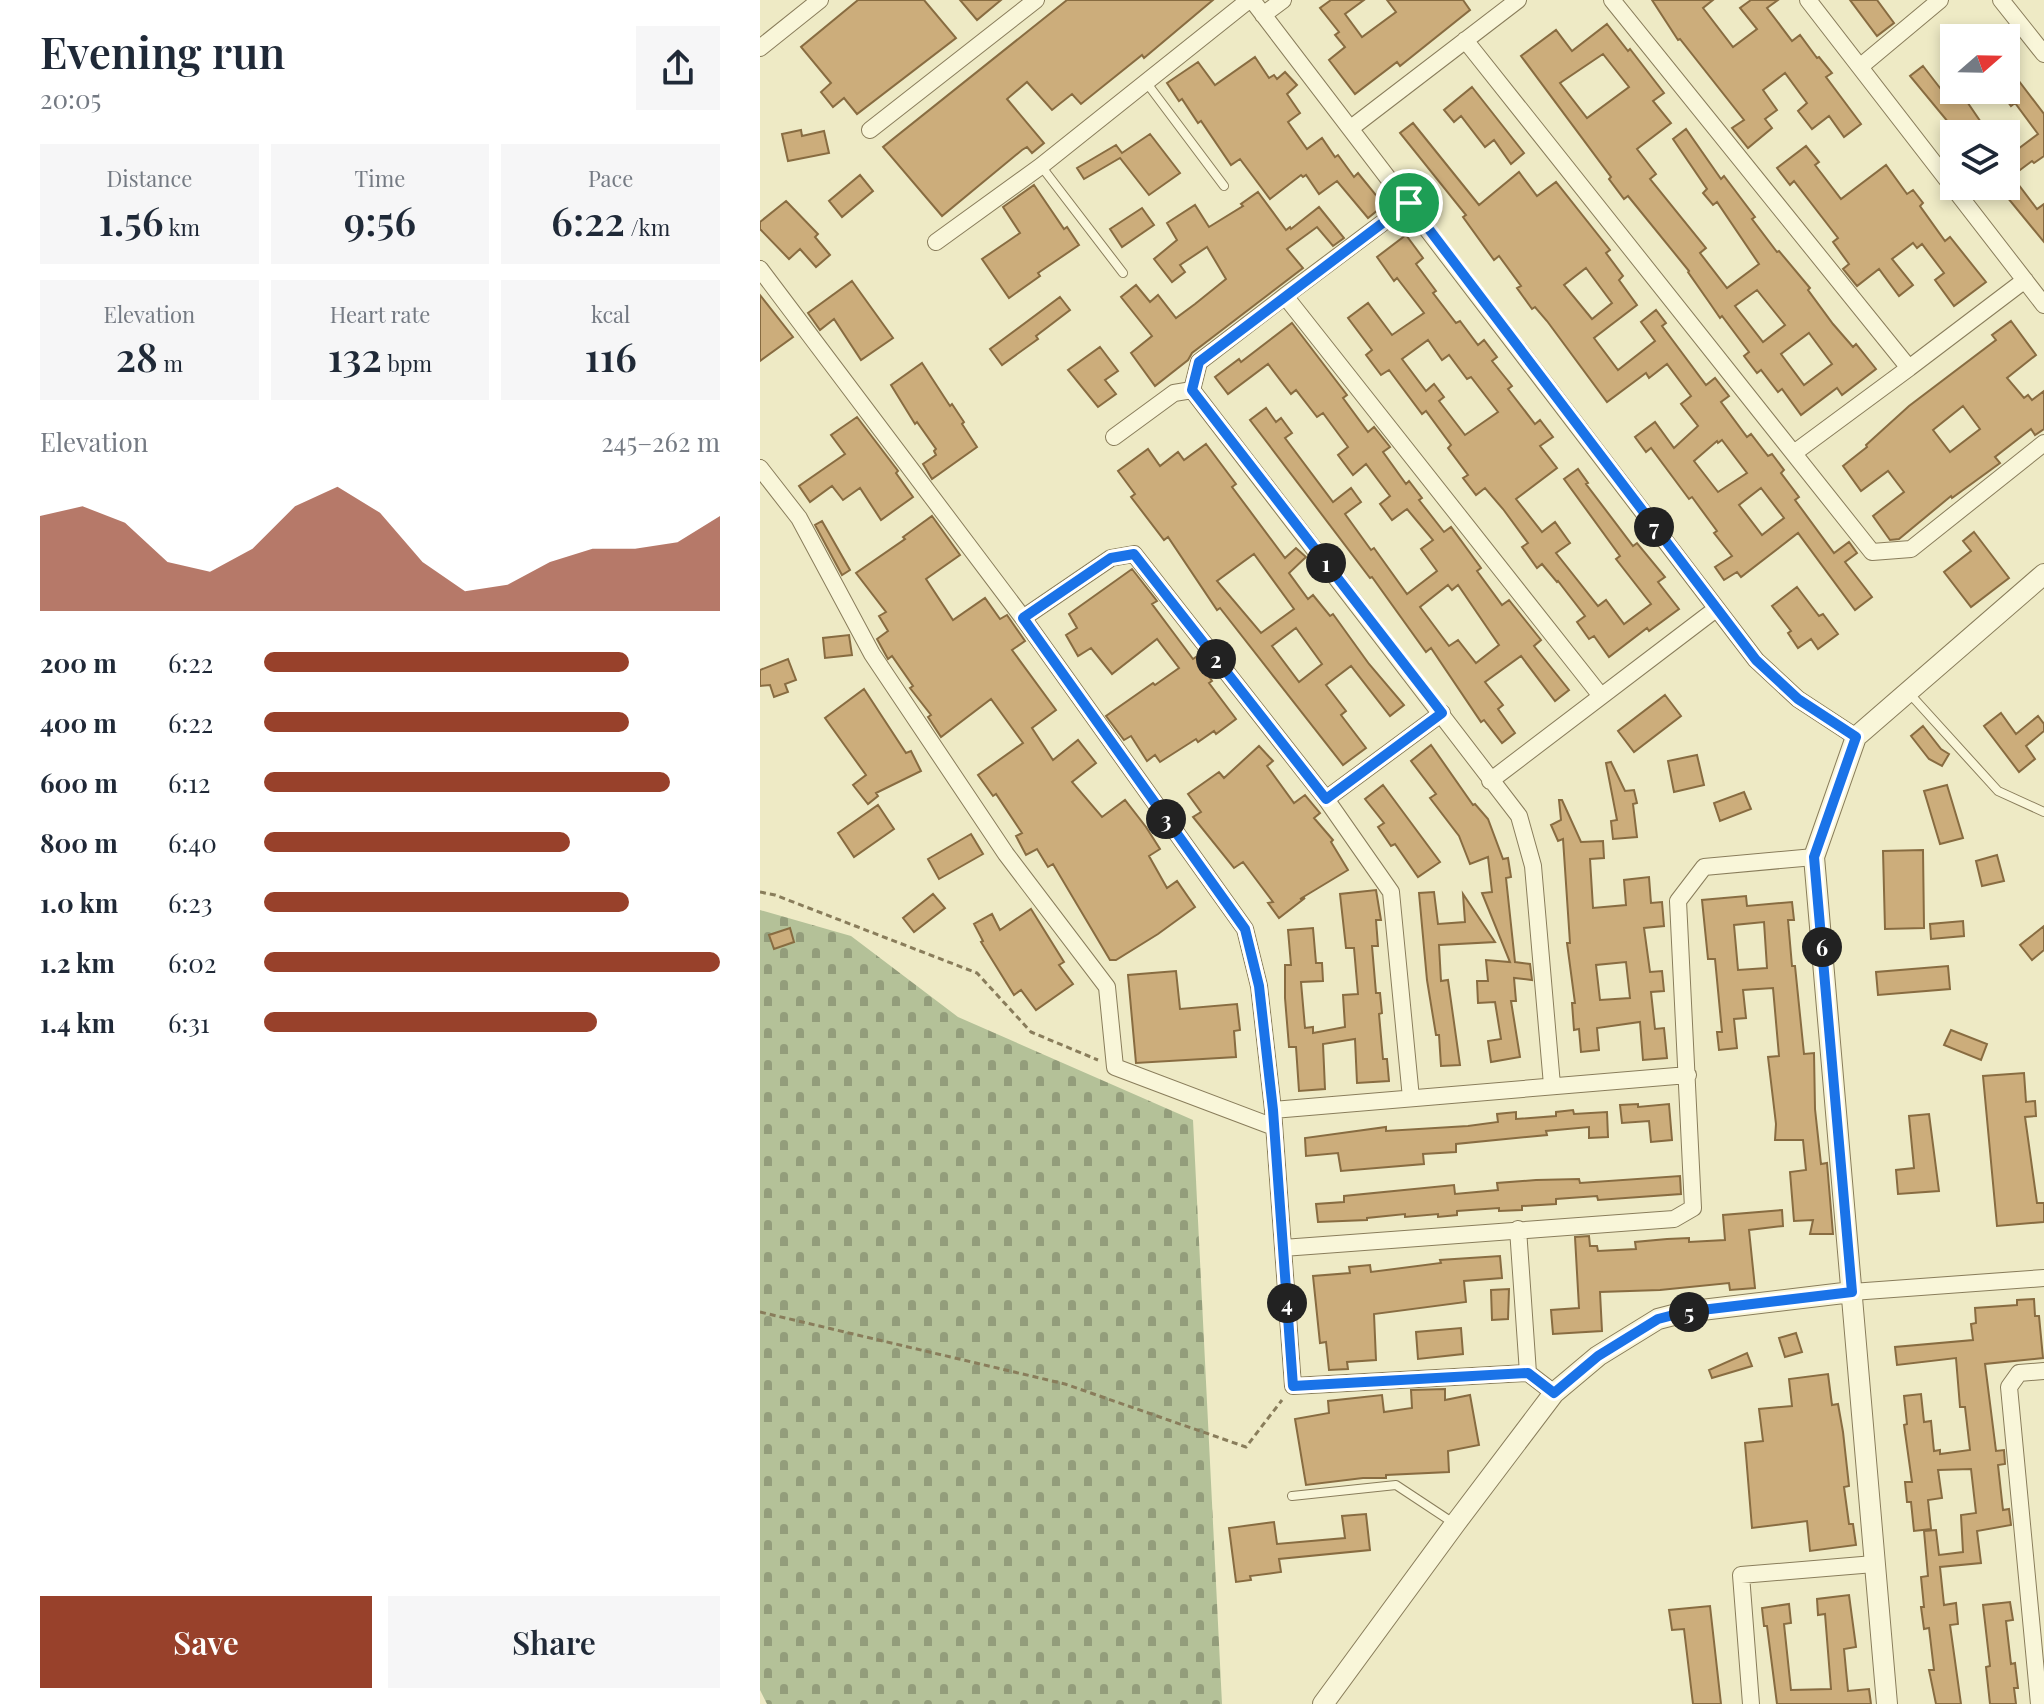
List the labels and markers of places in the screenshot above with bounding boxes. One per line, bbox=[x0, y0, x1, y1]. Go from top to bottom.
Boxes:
pin bbox=[1375, 169, 1443, 237]
pin: 7 bbox=[1634, 507, 1674, 547]
pin: 1 bbox=[1306, 543, 1346, 583]
pin: 2 bbox=[1196, 639, 1236, 679]
pin: 3 bbox=[1146, 799, 1186, 839]
pin: 6 bbox=[1802, 927, 1842, 967]
pin: 4 bbox=[1267, 1283, 1307, 1323]
pin: 5 bbox=[1669, 1292, 1709, 1332]

